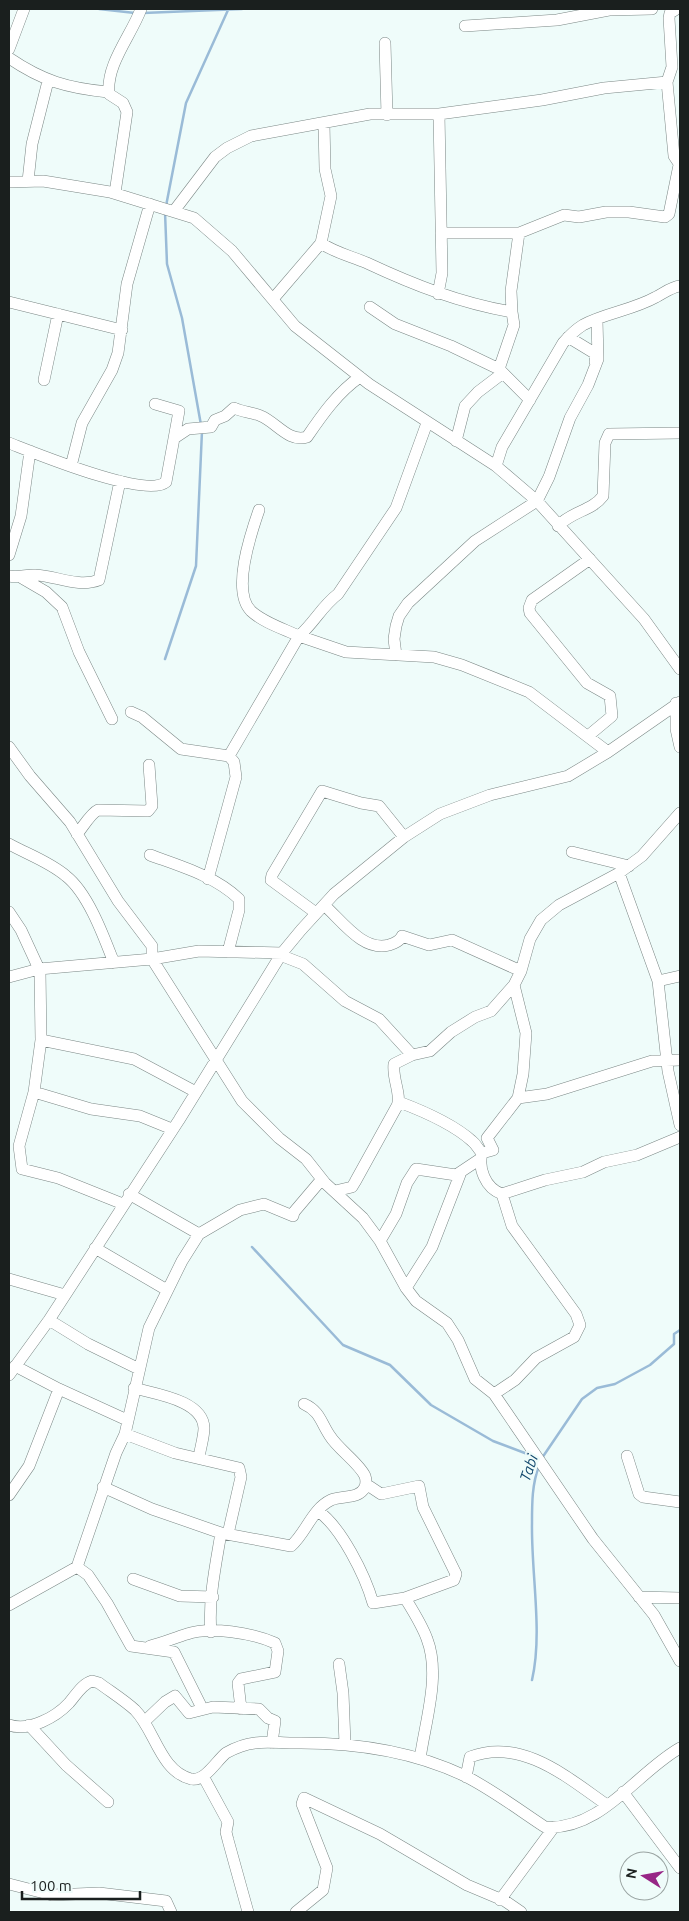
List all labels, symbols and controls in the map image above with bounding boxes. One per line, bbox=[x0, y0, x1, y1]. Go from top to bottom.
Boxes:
water label: Tabi bbox=[516, 1451, 541, 1483]
north arrow bbox=[619, 1851, 669, 1901]
text: N bbox=[622, 1867, 640, 1880]
scale bar bbox=[22, 1868, 140, 1900]
text: 100 m bbox=[30, 1877, 72, 1894]

